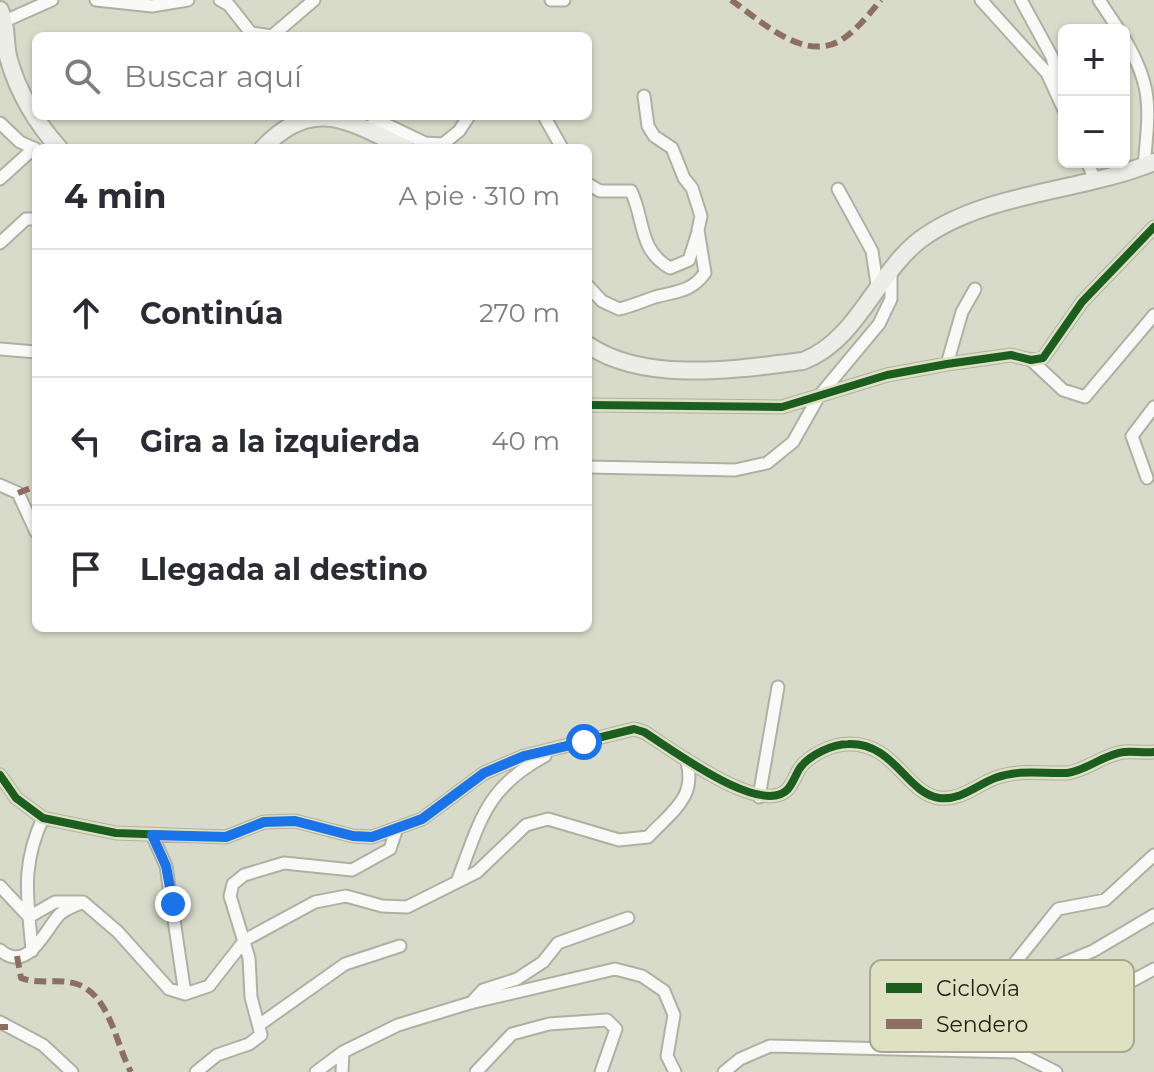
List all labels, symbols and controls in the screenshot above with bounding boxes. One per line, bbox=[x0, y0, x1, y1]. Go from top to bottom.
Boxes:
map controls bbox=[1058, 24, 1130, 168]
button: + bbox=[1058, 24, 1130, 96]
search box bbox=[32, 32, 592, 120]
icon: search bbox=[60, 54, 104, 98]
text: Buscar aquí bbox=[124, 58, 302, 95]
button: − bbox=[1058, 96, 1130, 168]
text: 4 min bbox=[64, 175, 166, 217]
text: A pie · 310 m bbox=[398, 180, 560, 212]
icon: ahead bbox=[64, 291, 108, 335]
text: Continúa bbox=[140, 295, 283, 332]
text: 270 m bbox=[479, 297, 560, 329]
icon: left bbox=[64, 419, 108, 463]
text: Gira a la izquierda bbox=[140, 423, 420, 460]
text: 40 m bbox=[491, 425, 560, 457]
icon: arrive bbox=[64, 547, 108, 591]
text: Llegada al destino bbox=[140, 551, 428, 588]
route start bbox=[566, 724, 602, 760]
route end bbox=[155, 886, 191, 922]
legend bbox=[870, 960, 1134, 1052]
text: Ciclovía bbox=[936, 975, 1020, 1002]
text: Sendero bbox=[936, 1011, 1028, 1038]

